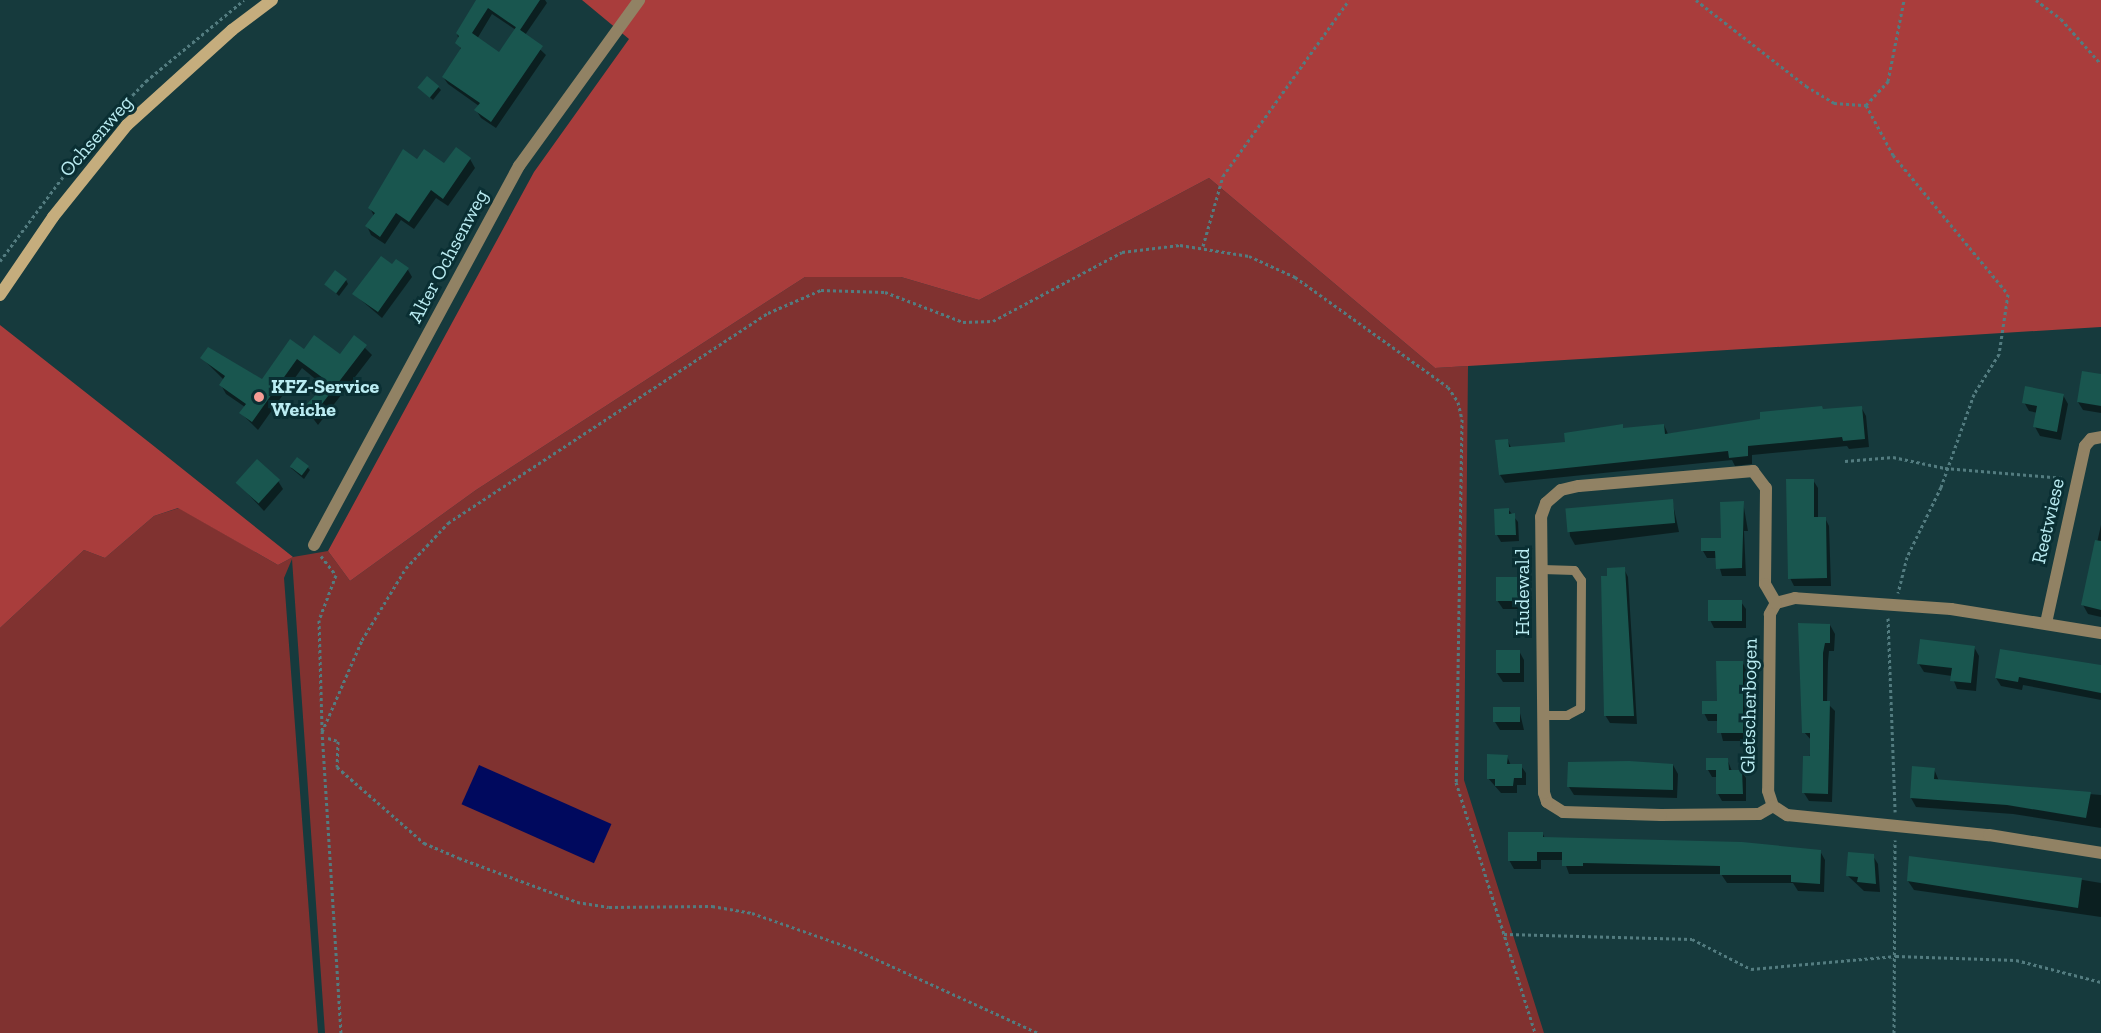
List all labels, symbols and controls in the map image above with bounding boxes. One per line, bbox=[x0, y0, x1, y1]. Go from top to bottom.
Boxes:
street label: Ochsenweg bbox=[54, 90, 138, 182]
street label: Alter Ochsenweg bbox=[403, 185, 493, 327]
place label: KFZ-Service Weiche bbox=[271, 374, 379, 421]
marker: KFZ-Service Weiche bbox=[252, 390, 266, 404]
street label: Reetwiese bbox=[2027, 476, 2069, 566]
street label: Hudewald bbox=[1510, 548, 1534, 636]
street label: Gletscherbogen bbox=[1736, 638, 1762, 774]

